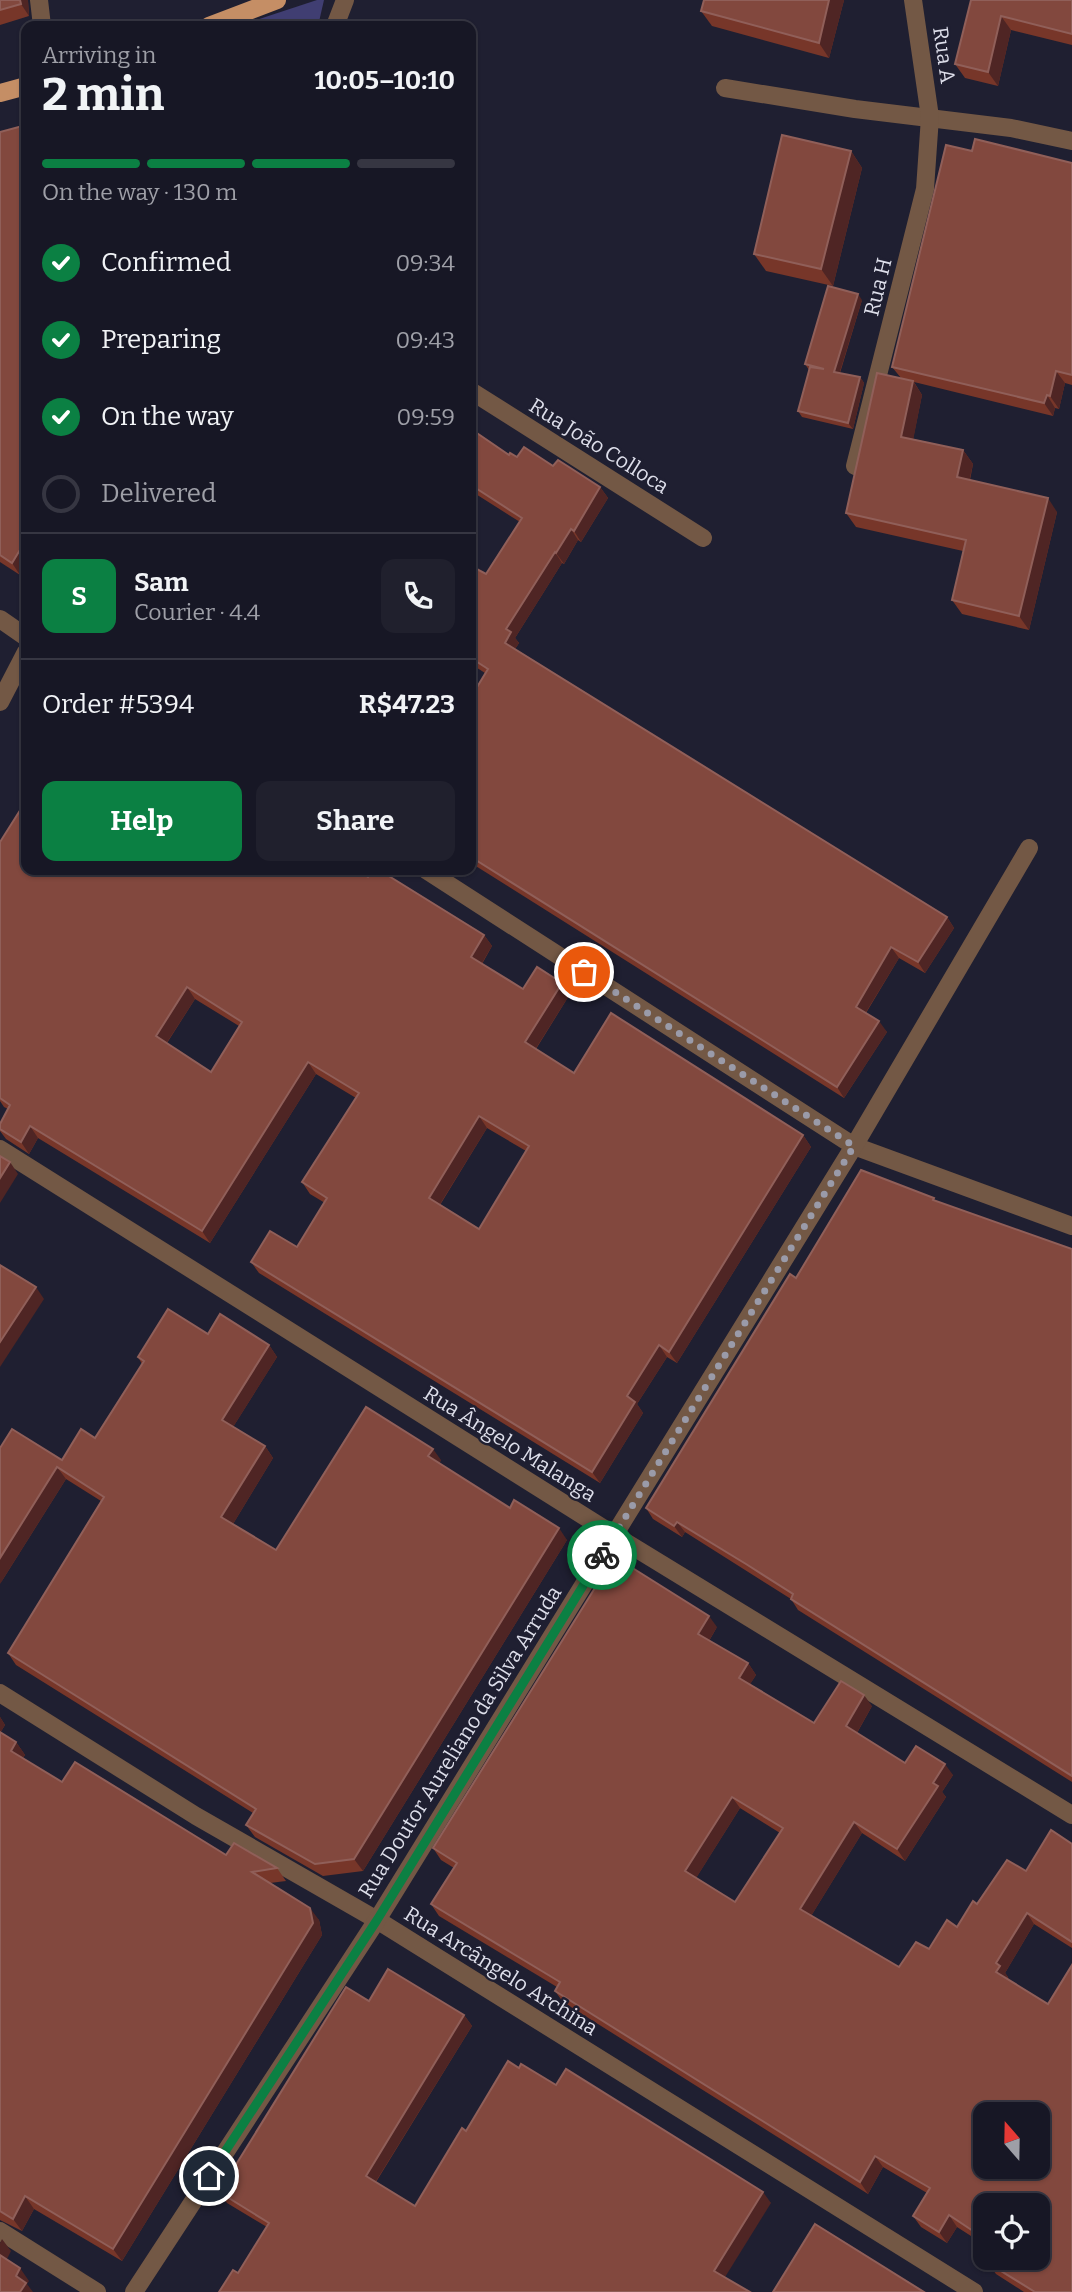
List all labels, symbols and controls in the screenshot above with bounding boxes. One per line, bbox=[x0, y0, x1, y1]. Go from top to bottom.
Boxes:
street label: Rua A bbox=[927, 25, 961, 85]
text: Arriving in bbox=[42, 41, 156, 69]
text: 10:05–10:10 bbox=[314, 65, 455, 96]
text: 2 min bbox=[42, 67, 164, 122]
text: On the way · 130 m bbox=[42, 178, 237, 206]
icon: check bbox=[42, 244, 80, 282]
text: Confirmed bbox=[101, 247, 231, 278]
text: 09:34 bbox=[395, 249, 455, 277]
street label: Rua H bbox=[858, 255, 898, 319]
icon: check bbox=[42, 321, 80, 359]
text: Preparing bbox=[101, 324, 221, 355]
text: 09:43 bbox=[395, 326, 455, 354]
street label: Rua João Colloca bbox=[524, 393, 674, 500]
icon: check bbox=[42, 398, 80, 436]
text: On the way bbox=[101, 401, 234, 432]
text: 09:59 bbox=[396, 403, 455, 431]
text: Delivered bbox=[101, 478, 216, 509]
button: phone bbox=[381, 559, 455, 633]
text: Sam bbox=[134, 567, 189, 598]
text: S bbox=[71, 581, 87, 612]
text: Courier · 4.4 bbox=[134, 598, 260, 626]
text: Order #5394 bbox=[42, 689, 194, 720]
text: R$47.23 bbox=[359, 689, 455, 720]
button: Help bbox=[42, 781, 242, 861]
button: Share bbox=[256, 781, 455, 861]
pin bbox=[554, 942, 614, 1002]
icon: bag bbox=[565, 953, 603, 991]
street label: Rua Ângelo Malanga bbox=[419, 1380, 602, 1508]
courier bbox=[567, 1520, 637, 1590]
icon: bike bbox=[583, 1536, 621, 1574]
street label: Rua Doutor Aureliano da Silva Arruda bbox=[353, 1581, 568, 1903]
street label: Rua Arcângelo Archina bbox=[399, 1901, 603, 2042]
north arrow bbox=[973, 2102, 1050, 2179]
map controls bbox=[973, 2102, 1050, 2270]
pin bbox=[179, 2146, 239, 2206]
icon: home bbox=[190, 2157, 228, 2195]
button: locate bbox=[973, 2193, 1050, 2270]

